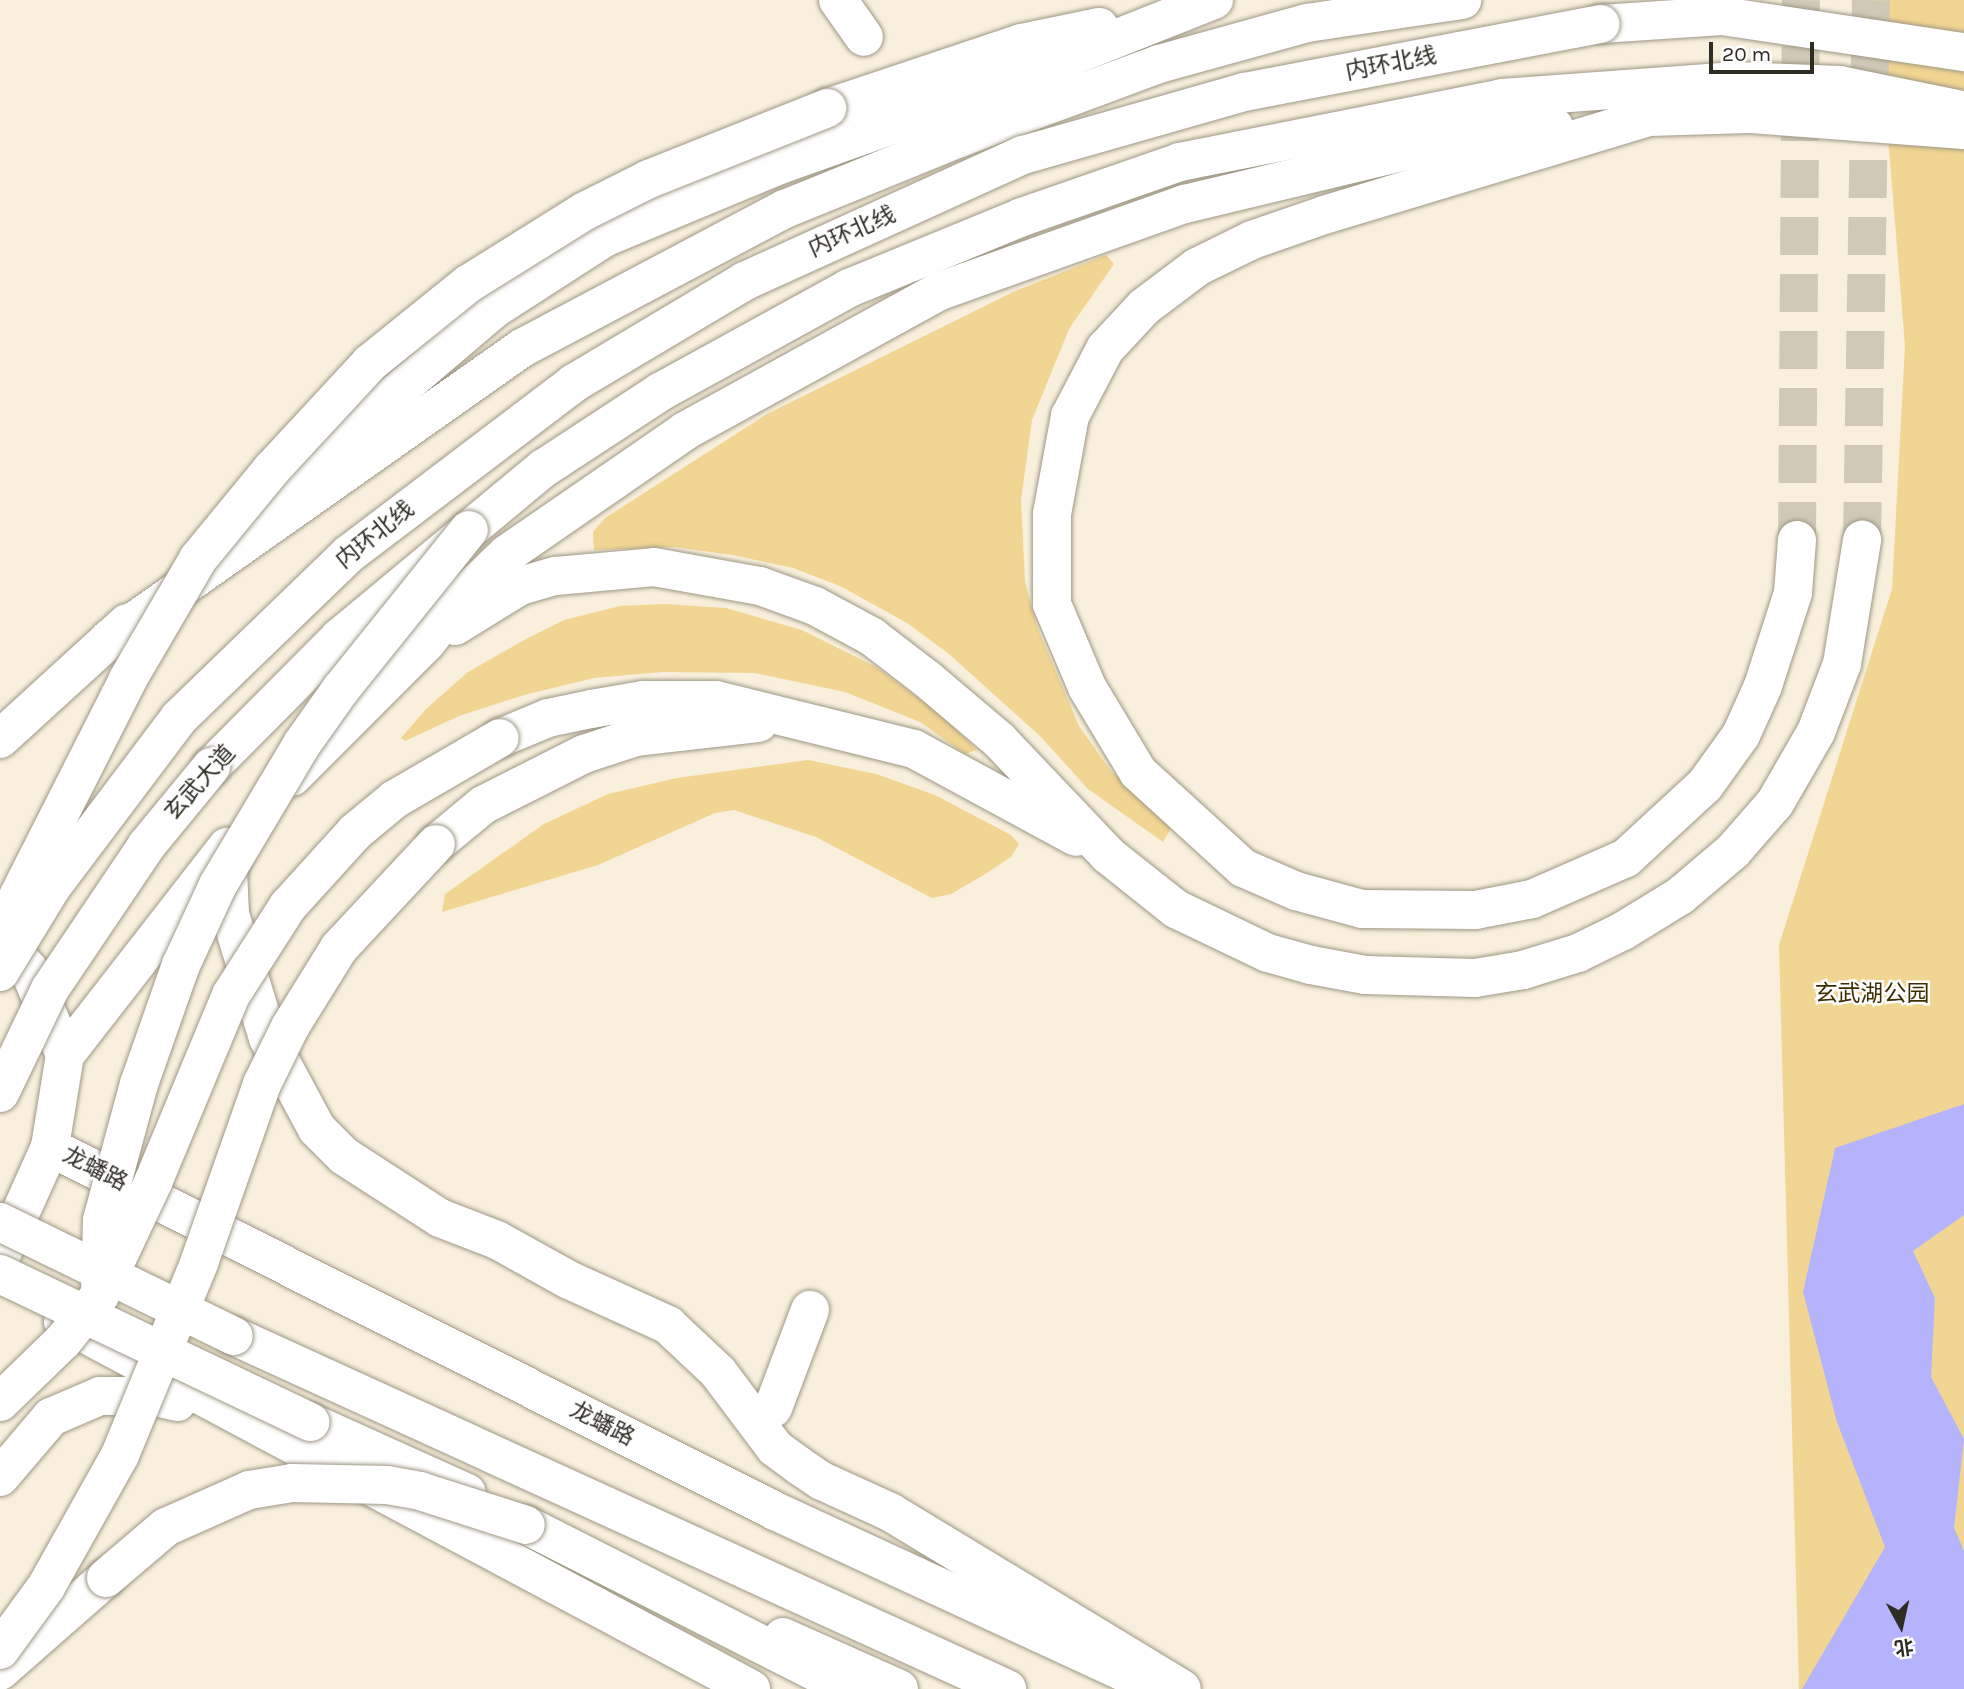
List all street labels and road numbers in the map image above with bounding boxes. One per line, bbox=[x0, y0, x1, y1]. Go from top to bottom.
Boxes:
street label: 内环北线 bbox=[1343, 42, 1439, 86]
street label: 内环北线 bbox=[804, 201, 900, 263]
street label: 内环北线 bbox=[331, 495, 419, 575]
street label: 玄武大道 bbox=[159, 740, 241, 826]
street label: 龙蟠路 bbox=[58, 1141, 132, 1197]
street label: 龙蟠路 bbox=[565, 1396, 639, 1452]

